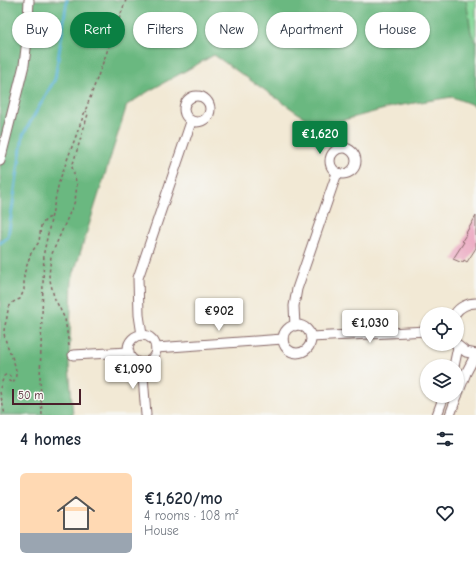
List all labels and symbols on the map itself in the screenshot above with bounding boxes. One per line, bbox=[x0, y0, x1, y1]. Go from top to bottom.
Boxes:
pin: €1,620 bbox=[287, 121, 353, 155]
pin: €902 bbox=[195, 298, 243, 332]
pin: €1,030 bbox=[337, 310, 403, 344]
pin: €1,090 bbox=[100, 356, 166, 390]
scale bar bbox=[12, 387, 81, 406]

